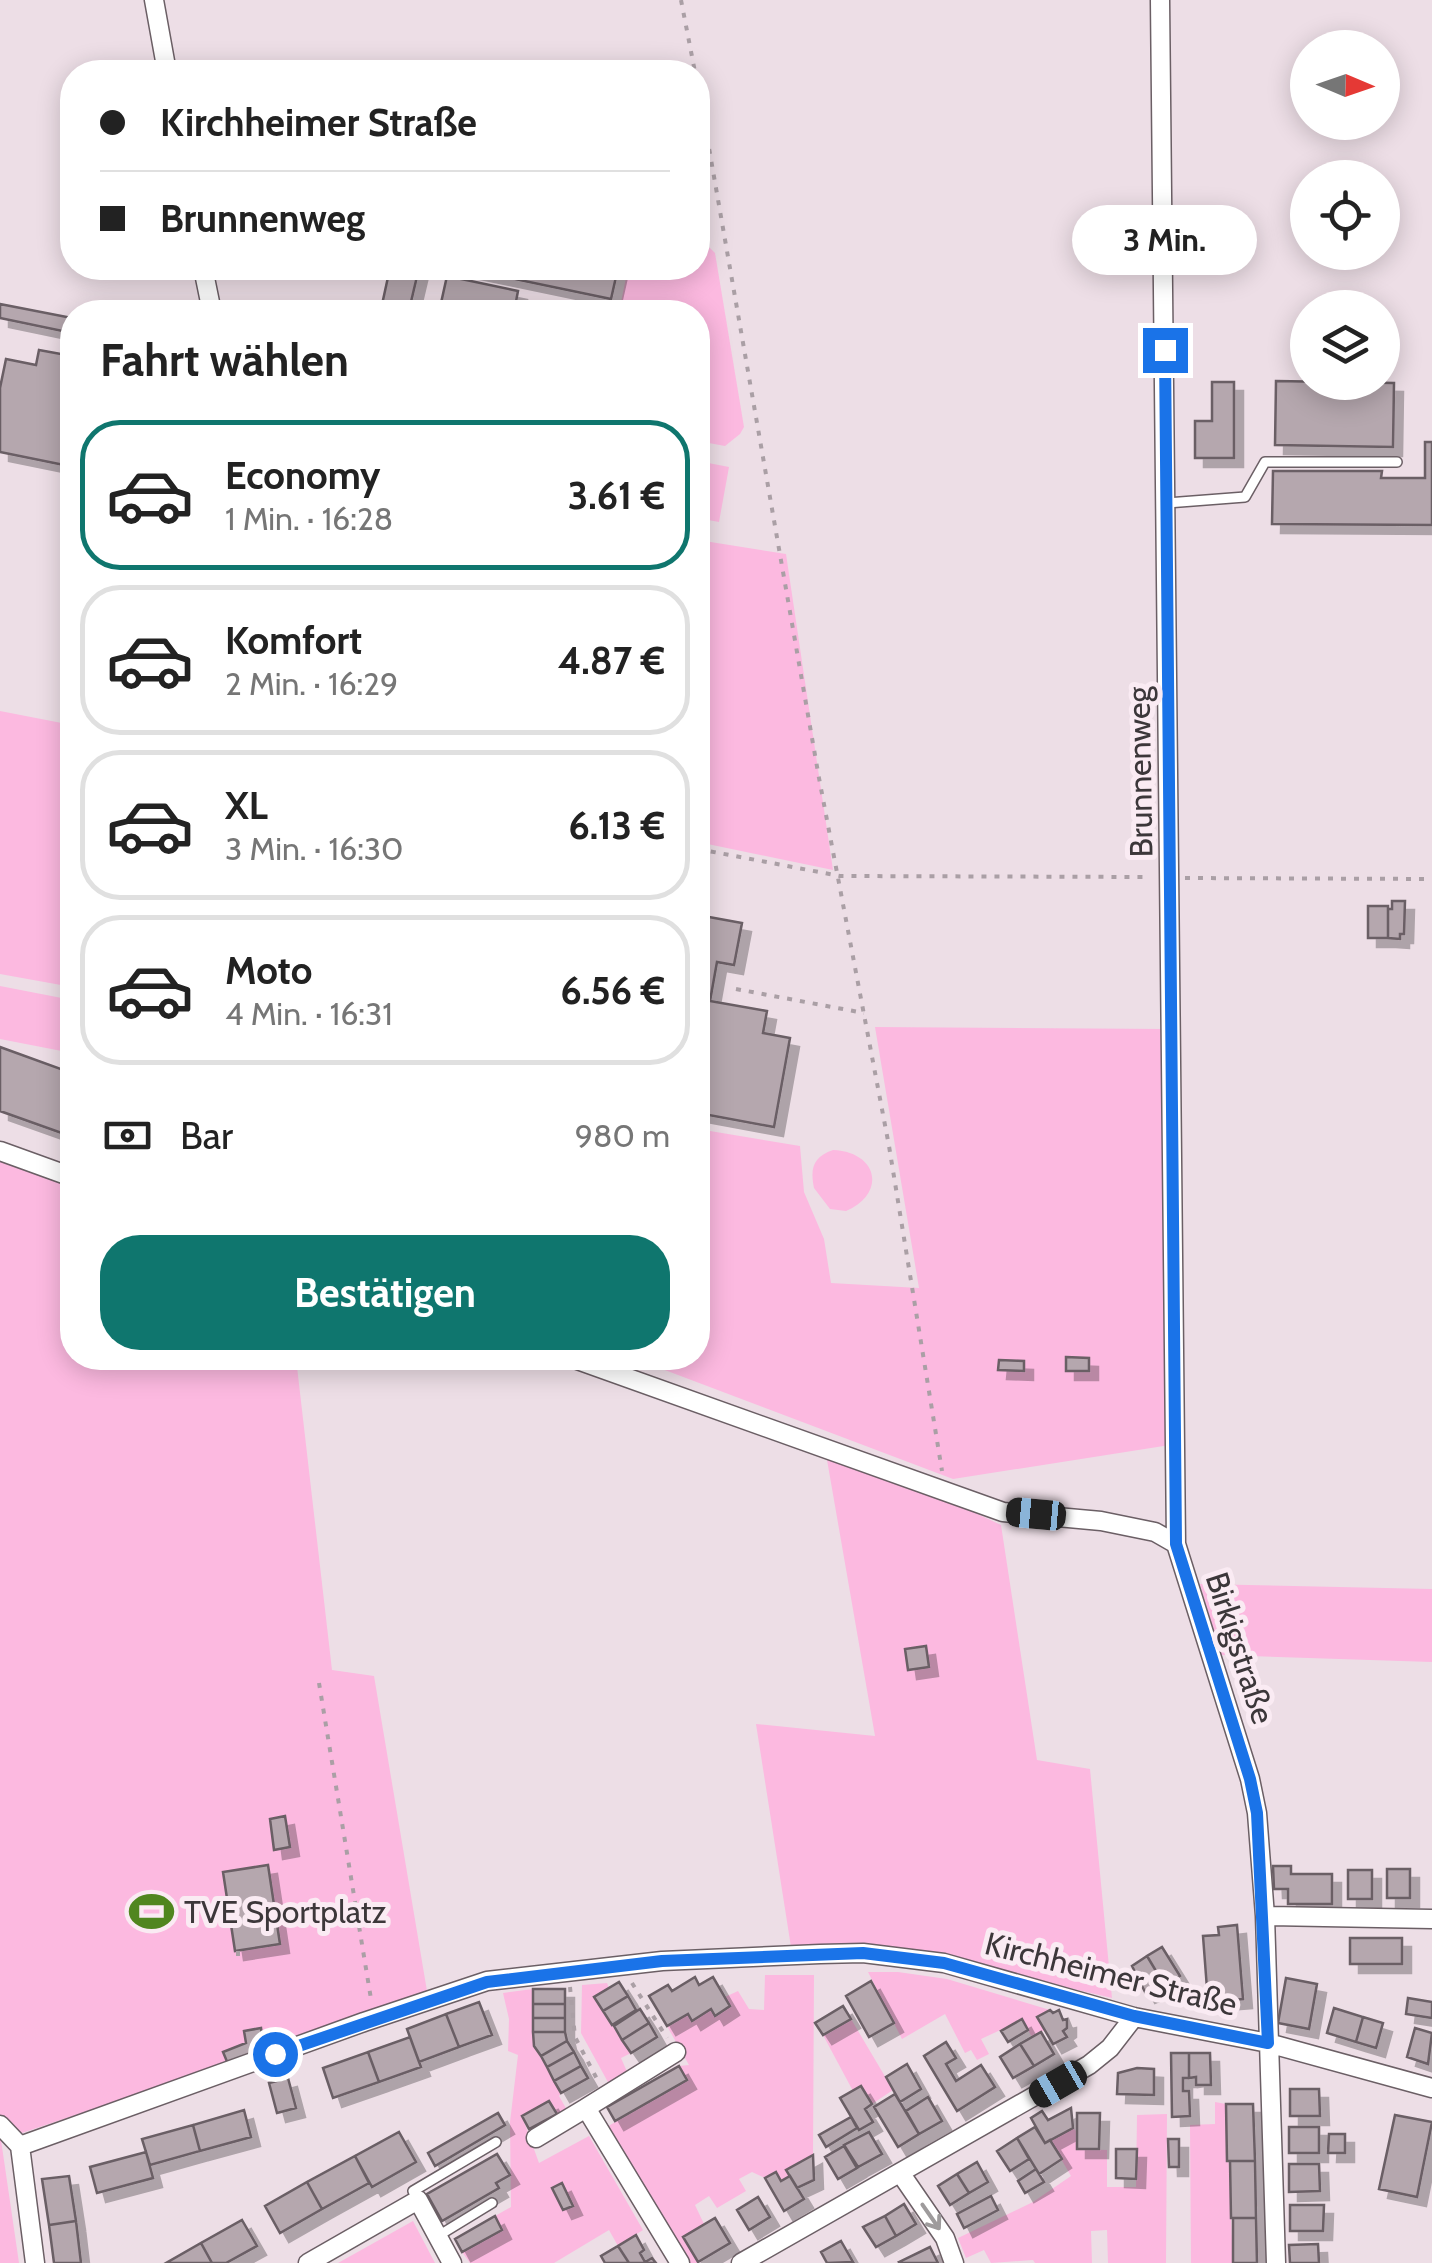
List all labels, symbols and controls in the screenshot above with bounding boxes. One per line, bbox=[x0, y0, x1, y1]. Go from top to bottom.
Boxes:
north arrow bbox=[1290, 30, 1400, 140]
map controls bbox=[1290, 30, 1400, 400]
text: Kirchheimer Straße bbox=[160, 99, 477, 146]
button: locate bbox=[1290, 160, 1400, 270]
text: Brunnenweg bbox=[160, 195, 365, 242]
callout: 3 Min. bbox=[1072, 205, 1258, 275]
text: 3 Min. bbox=[1123, 220, 1206, 259]
button: layers bbox=[1290, 290, 1400, 400]
route end bbox=[1143, 328, 1188, 373]
text: Fahrt wählen bbox=[100, 333, 349, 387]
icon: car bbox=[105, 450, 195, 540]
text: Economy bbox=[225, 452, 380, 499]
text: 3.61 € bbox=[568, 472, 665, 519]
text: 1 Min. · 16:28 bbox=[225, 499, 393, 538]
icon: car bbox=[105, 615, 195, 705]
text: Komfort bbox=[225, 617, 362, 664]
text: 4.87 € bbox=[558, 637, 665, 684]
text: 2 Min. · 16:29 bbox=[225, 664, 398, 703]
street label: Brunnenweg bbox=[1118, 685, 1160, 858]
icon: car bbox=[105, 780, 195, 870]
text: XL bbox=[225, 782, 268, 829]
text: 6.13 € bbox=[568, 802, 665, 849]
text: 3 Min. · 16:30 bbox=[225, 829, 403, 868]
icon: car bbox=[105, 945, 195, 1035]
text: Moto bbox=[225, 947, 312, 994]
text: 6.56 € bbox=[561, 967, 665, 1014]
text: 4 Min. · 16:31 bbox=[225, 994, 393, 1033]
icon: cash bbox=[100, 1108, 155, 1163]
text: Bar bbox=[180, 1112, 233, 1159]
text: 980 m bbox=[575, 1116, 670, 1155]
button: Bestätigen bbox=[100, 1235, 670, 1350]
car bbox=[1005, 1496, 1067, 1532]
street label: Birkigstraße bbox=[1198, 1567, 1283, 1728]
sports icon: TVE Sportplatz bbox=[127, 1888, 175, 1936]
place label: TVE Sportplatz bbox=[184, 1892, 387, 1931]
street label: Kirchheimer Straße bbox=[981, 1923, 1241, 2024]
route start bbox=[253, 2032, 298, 2077]
car bbox=[1025, 2056, 1091, 2112]
one-way arrow bbox=[920, 2202, 941, 2230]

